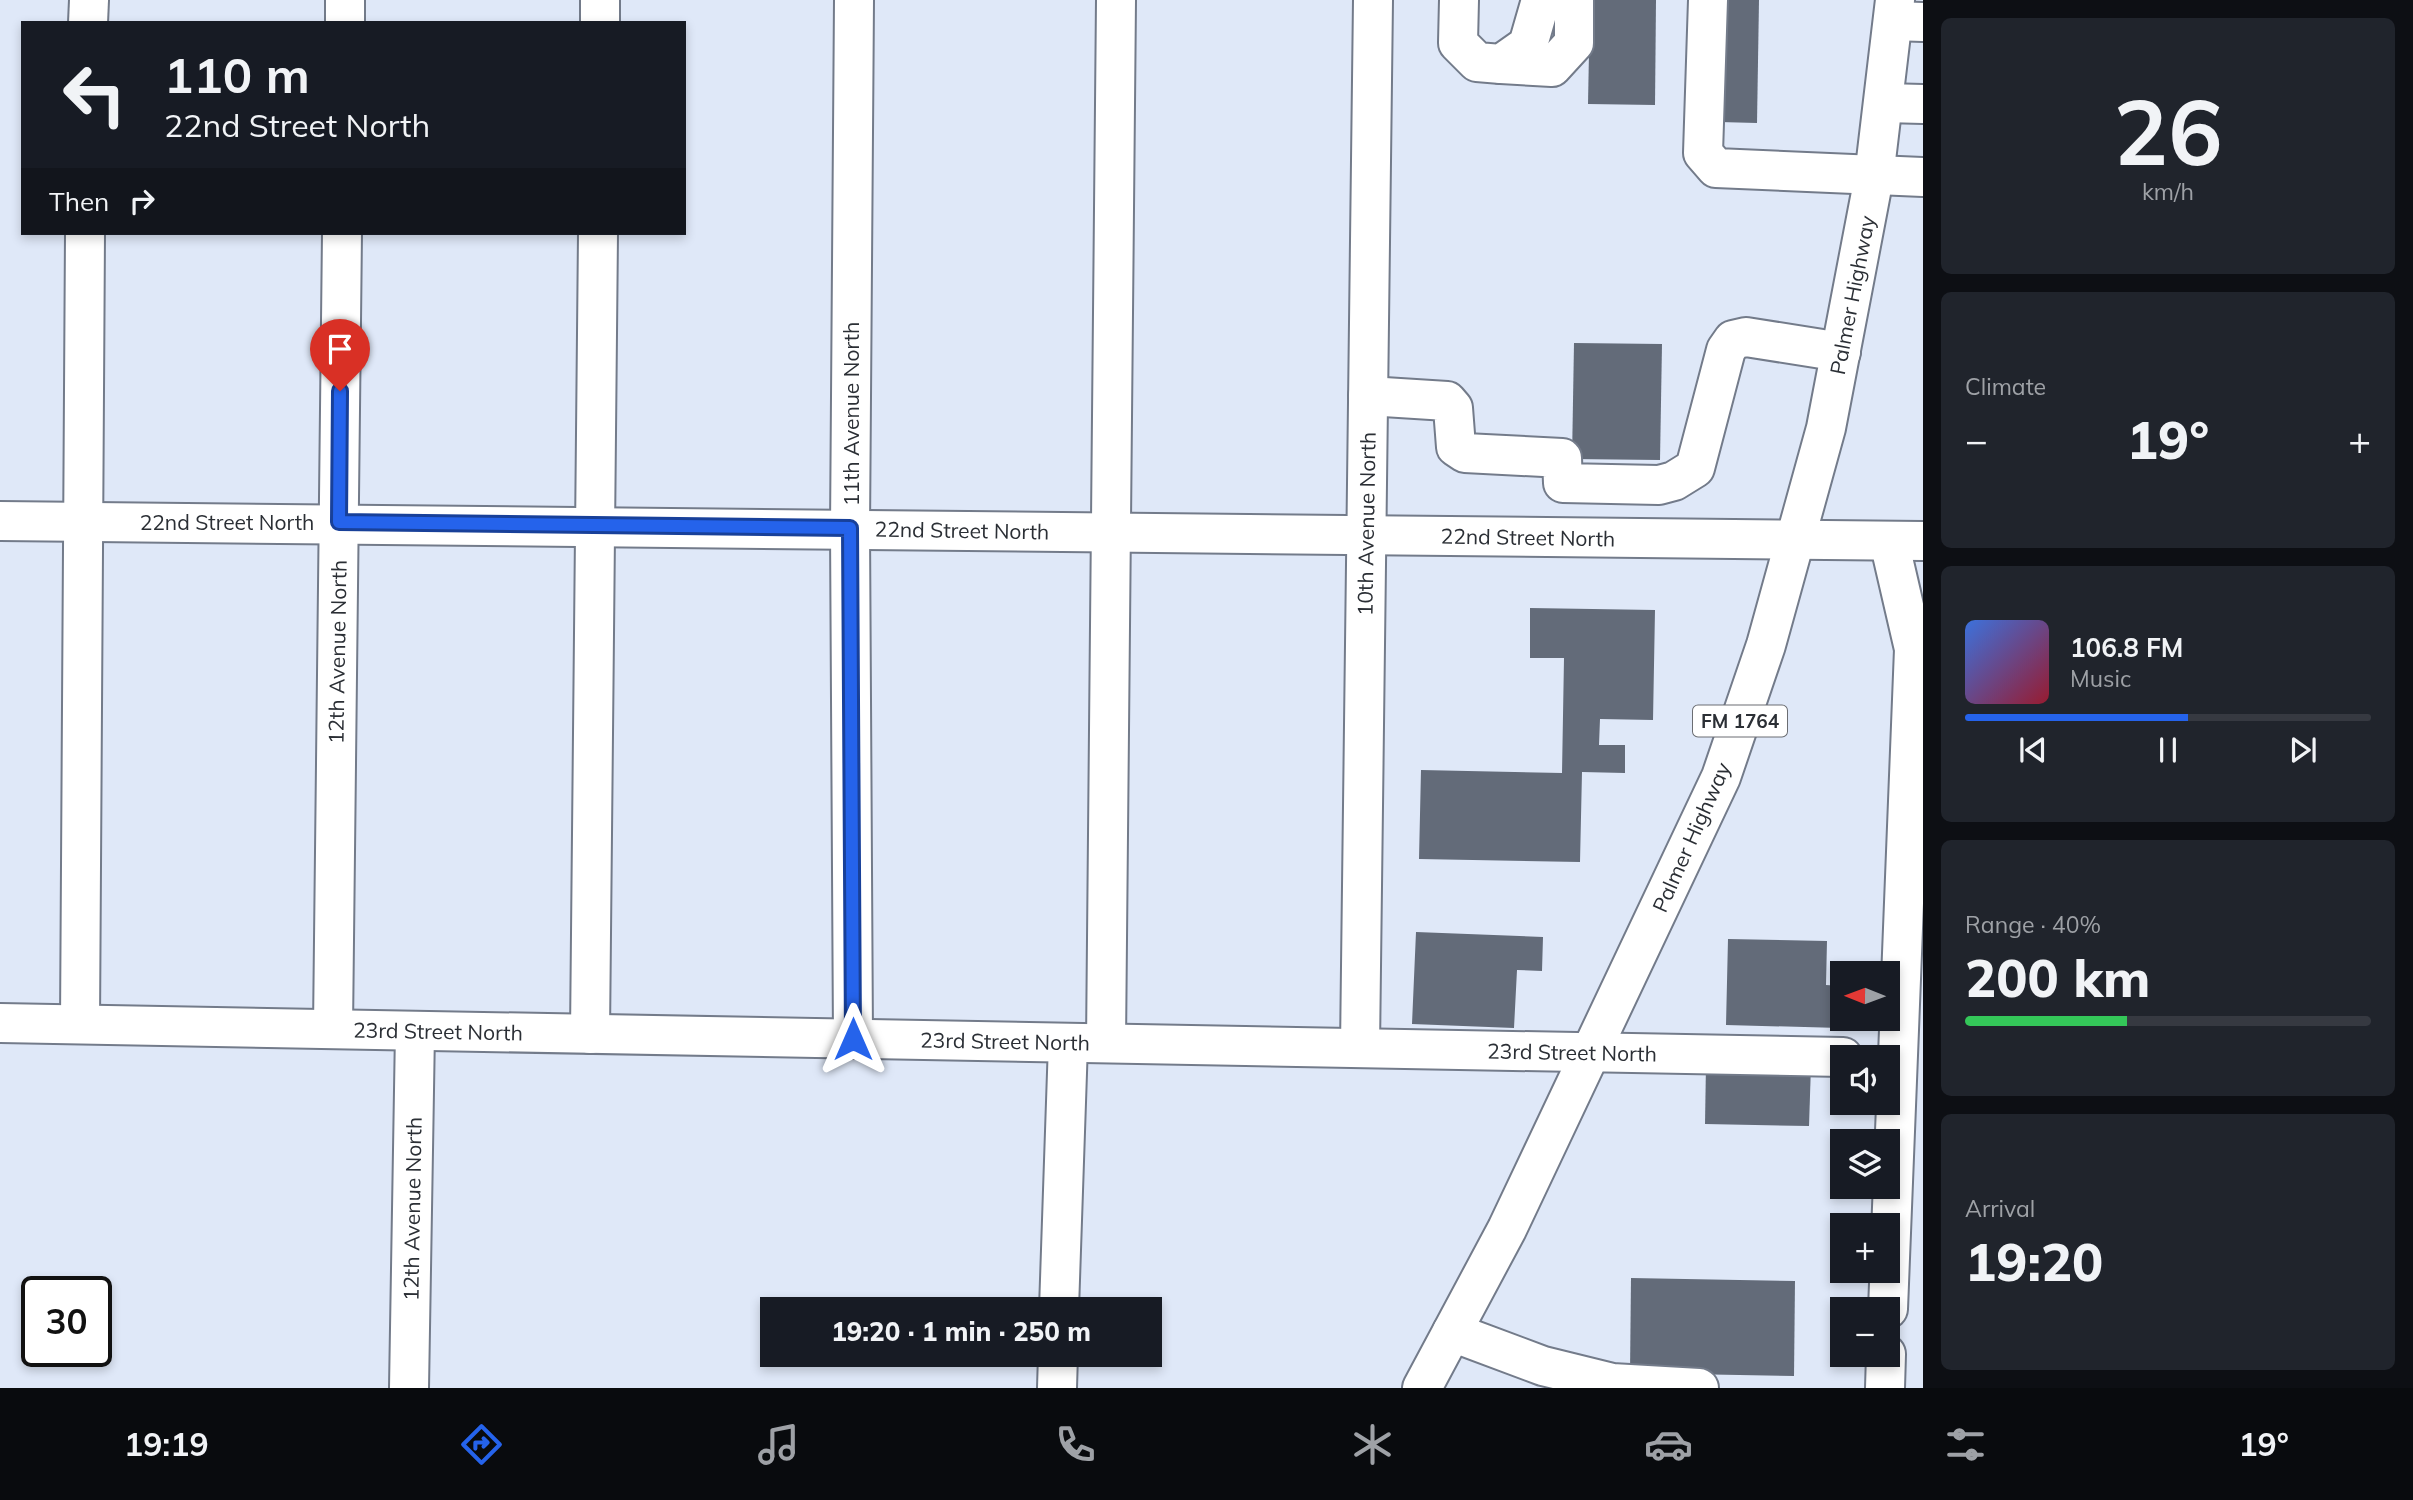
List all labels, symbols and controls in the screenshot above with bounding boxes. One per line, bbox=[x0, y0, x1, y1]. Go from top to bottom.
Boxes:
text: 110 m bbox=[164, 44, 310, 105]
icon: left bbox=[49, 49, 140, 140]
text: 26 bbox=[2113, 74, 2223, 188]
text: 22nd Street North bbox=[164, 105, 430, 145]
text: km/h bbox=[2142, 177, 2194, 206]
icon: right bbox=[123, 182, 161, 220]
text: Then bbox=[49, 185, 109, 218]
street label: Palmer Highway bbox=[1824, 213, 1880, 377]
pin bbox=[310, 319, 370, 391]
street label: 11th Avenue North bbox=[838, 322, 864, 506]
icon: arrive bbox=[321, 330, 359, 368]
text: Climate bbox=[1965, 372, 2046, 401]
text: 19° bbox=[2127, 407, 2209, 472]
text: − bbox=[1965, 416, 1988, 464]
text: + bbox=[2348, 416, 2371, 464]
street label: 10th Avenue North bbox=[1351, 432, 1381, 616]
street label: 22nd Street North bbox=[140, 509, 314, 535]
street label: 22nd Street North bbox=[874, 515, 1050, 545]
street label: 22nd Street North bbox=[1440, 522, 1616, 552]
street label: 12th Avenue North bbox=[322, 560, 352, 744]
text: 106.8 FM bbox=[2070, 631, 2183, 664]
text: Music bbox=[2070, 664, 2131, 693]
road number: FM 1764 bbox=[1693, 706, 1787, 736]
icon: previous bbox=[2014, 731, 2052, 769]
icon: pause bbox=[2149, 731, 2187, 769]
icon: next bbox=[2284, 731, 2322, 769]
street label: Palmer Highway bbox=[1646, 758, 1736, 916]
text: Range · 40% bbox=[1965, 910, 2101, 939]
text: 200 km bbox=[1965, 945, 2150, 1010]
north arrow bbox=[1830, 961, 1900, 1031]
map controls bbox=[1830, 961, 1900, 1367]
position arrow bbox=[816, 1002, 890, 1076]
street label: 23rd Street North bbox=[353, 1017, 523, 1045]
street label: 23rd Street North bbox=[920, 1027, 1090, 1055]
street label: 23rd Street North bbox=[1487, 1038, 1657, 1066]
button: sound bbox=[1830, 1045, 1900, 1115]
street label: 12th Avenue North bbox=[397, 1117, 427, 1301]
button: layers bbox=[1830, 1129, 1900, 1199]
text: Arrival bbox=[1965, 1194, 2035, 1223]
button: + bbox=[1830, 1213, 1900, 1283]
text: 19:20 bbox=[1965, 1229, 2103, 1294]
speed limit sign: 30 bbox=[21, 1276, 112, 1367]
button: − bbox=[1830, 1297, 1900, 1367]
text: 19:20 · 1 min · 250 m bbox=[831, 1315, 1091, 1348]
icon: directions bbox=[457, 1420, 506, 1469]
icon: music bbox=[754, 1420, 803, 1469]
icon: phone bbox=[1051, 1420, 1100, 1469]
icon: climate bbox=[1348, 1420, 1397, 1469]
icon: car bbox=[1644, 1420, 1693, 1469]
icon: filters bbox=[1941, 1420, 1990, 1469]
text: 19:19 bbox=[124, 1424, 209, 1464]
text: 19° bbox=[2238, 1424, 2289, 1464]

